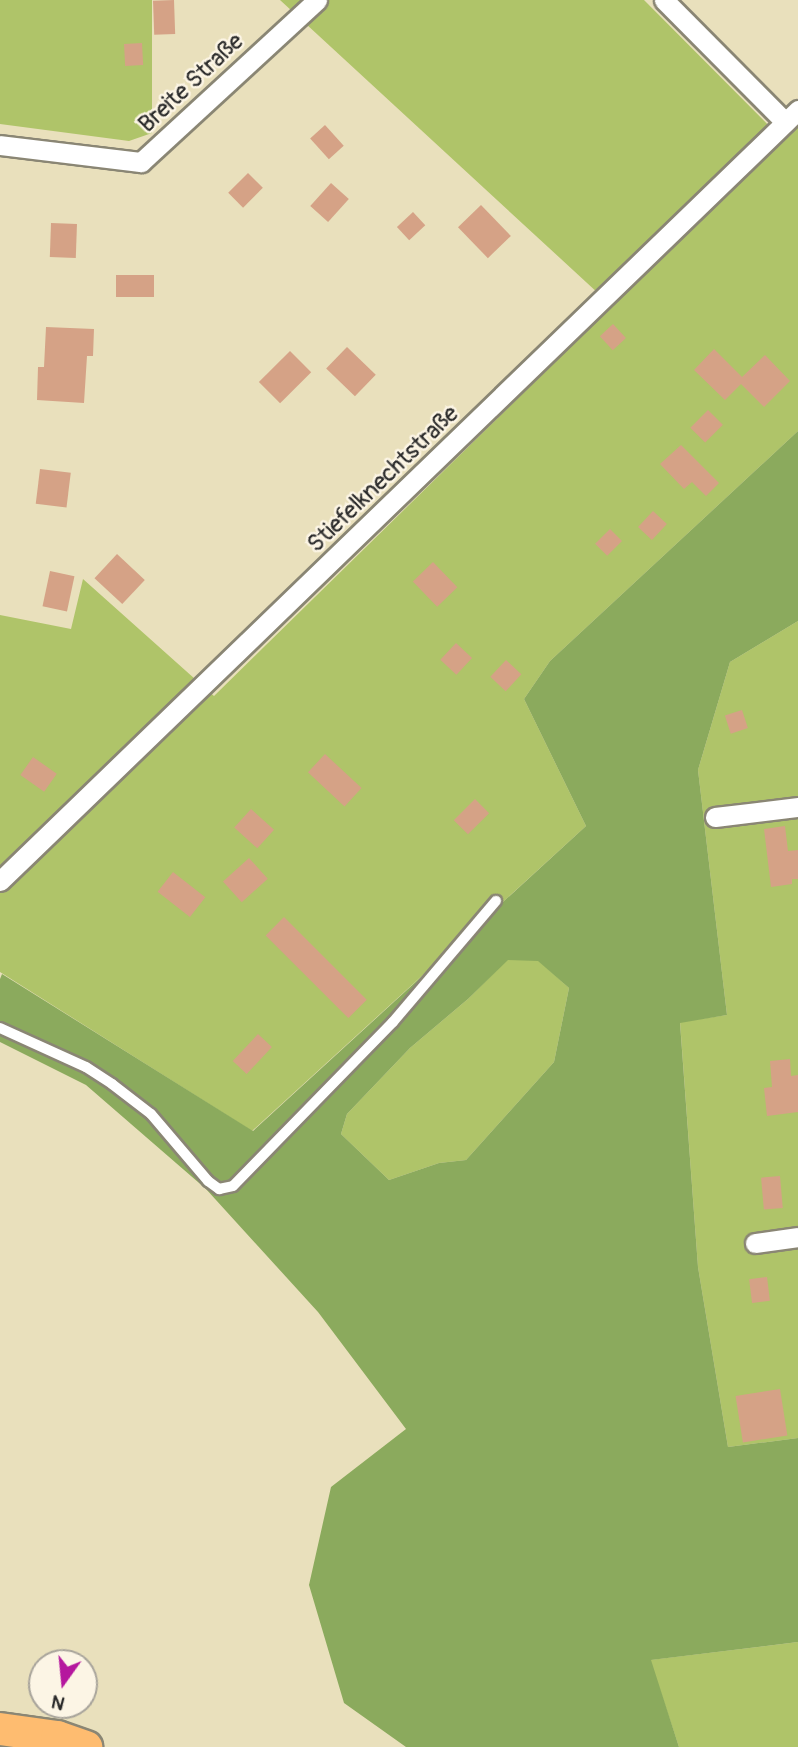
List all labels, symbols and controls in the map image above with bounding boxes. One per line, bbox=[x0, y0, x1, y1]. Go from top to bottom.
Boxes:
street label: Breite Straße bbox=[133, 27, 249, 139]
street label: Stiefelknechtstraße bbox=[301, 399, 465, 559]
north arrow bbox=[28, 1649, 98, 1719]
text: N bbox=[49, 1689, 67, 1716]

